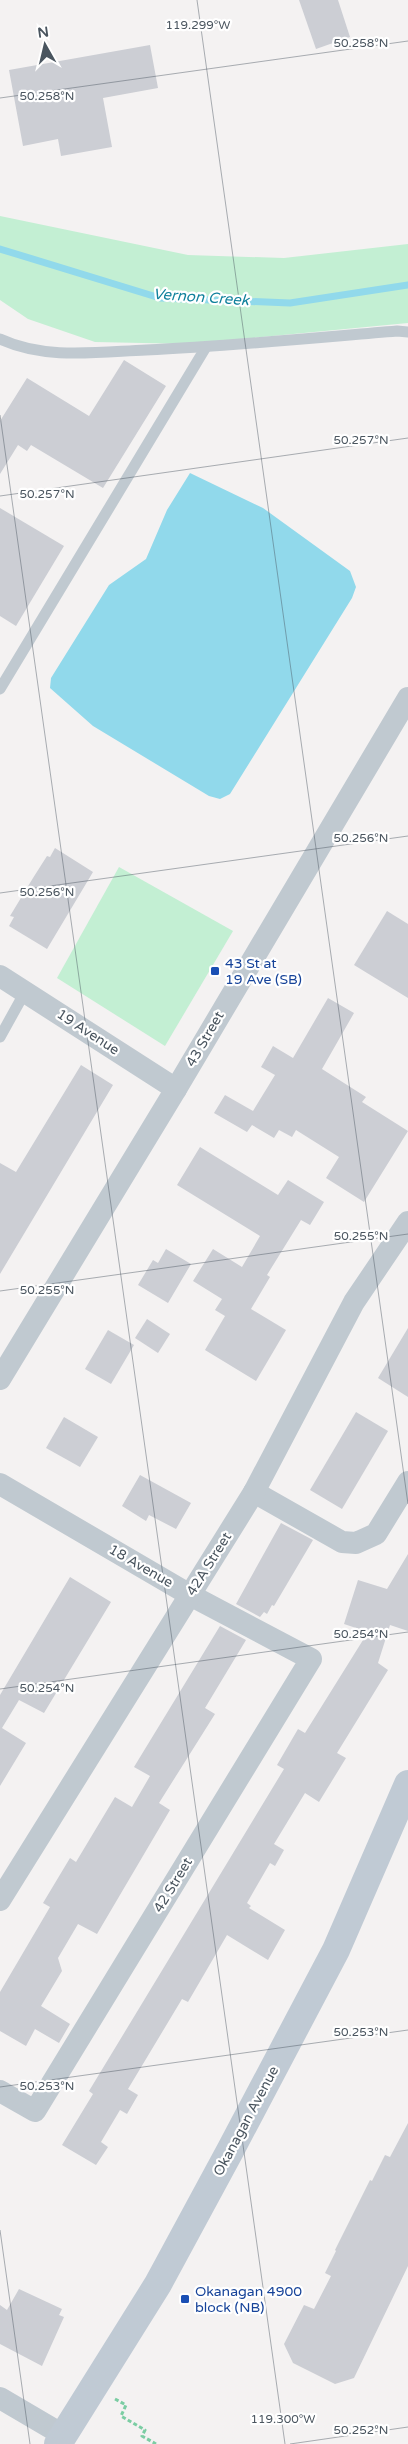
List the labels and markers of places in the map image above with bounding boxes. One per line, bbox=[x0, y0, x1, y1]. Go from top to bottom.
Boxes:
place label: 43 St at 19 Ave (SB) bbox=[225, 955, 302, 988]
marker: 43 St at 19 Ave (SB) bbox=[209, 965, 221, 977]
place label: Okanagan 4900 block (NB) bbox=[195, 2283, 302, 2316]
marker: Okanagan 4900 block (NB) bbox=[179, 2293, 191, 2305]

